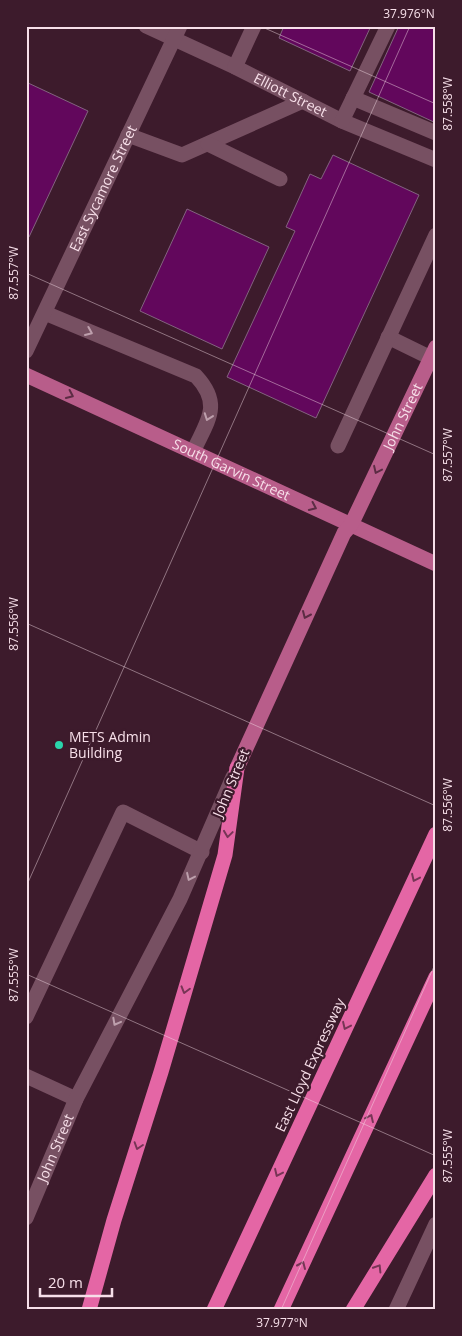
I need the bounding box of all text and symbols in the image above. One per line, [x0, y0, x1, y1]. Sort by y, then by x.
text: 37.976°N [383, 5, 435, 22]
street label: Elliott Street [251, 68, 330, 121]
text: 87.558°W [439, 77, 456, 131]
street label: East Sycamore Street [65, 122, 141, 254]
text: 87.557°W [5, 246, 22, 300]
one-way arrow [85, 326, 93, 336]
street label: John Street [377, 380, 426, 455]
one-way arrow [65, 389, 74, 400]
one-way arrow [204, 413, 214, 421]
text: 87.557°W [439, 428, 456, 482]
street label: South Garvin Street [170, 434, 293, 504]
one-way arrow [373, 465, 384, 474]
one-way arrow [308, 501, 317, 512]
text: 87.556°W [5, 597, 22, 651]
one-way arrow [302, 610, 312, 619]
place label: METS Admin Building [69, 727, 151, 762]
marker: METS Admin Building [53, 739, 65, 751]
street label: John Street [207, 746, 253, 822]
text: 87.556°W [439, 778, 456, 832]
one-way arrow [223, 830, 234, 838]
one-way arrow [186, 872, 196, 881]
one-way arrow [411, 873, 421, 882]
text: 87.555°W [5, 948, 22, 1002]
one-way arrow [180, 986, 190, 994]
street label: East Lloyd Expressway [270, 994, 349, 1135]
one-way arrow [112, 1017, 122, 1026]
one-way arrow [342, 1021, 353, 1030]
street label: John Street [31, 1111, 78, 1187]
one-way arrow [364, 1114, 374, 1123]
text: 87.555°W [439, 1129, 456, 1183]
one-way arrow [133, 1141, 143, 1150]
one-way arrow [273, 1168, 284, 1177]
one-way arrow [295, 1261, 306, 1270]
one-way arrow [372, 1265, 382, 1274]
scale bar [40, 1266, 112, 1298]
text: 20 m [48, 1272, 83, 1292]
text: 37.977°N [256, 1314, 308, 1331]

